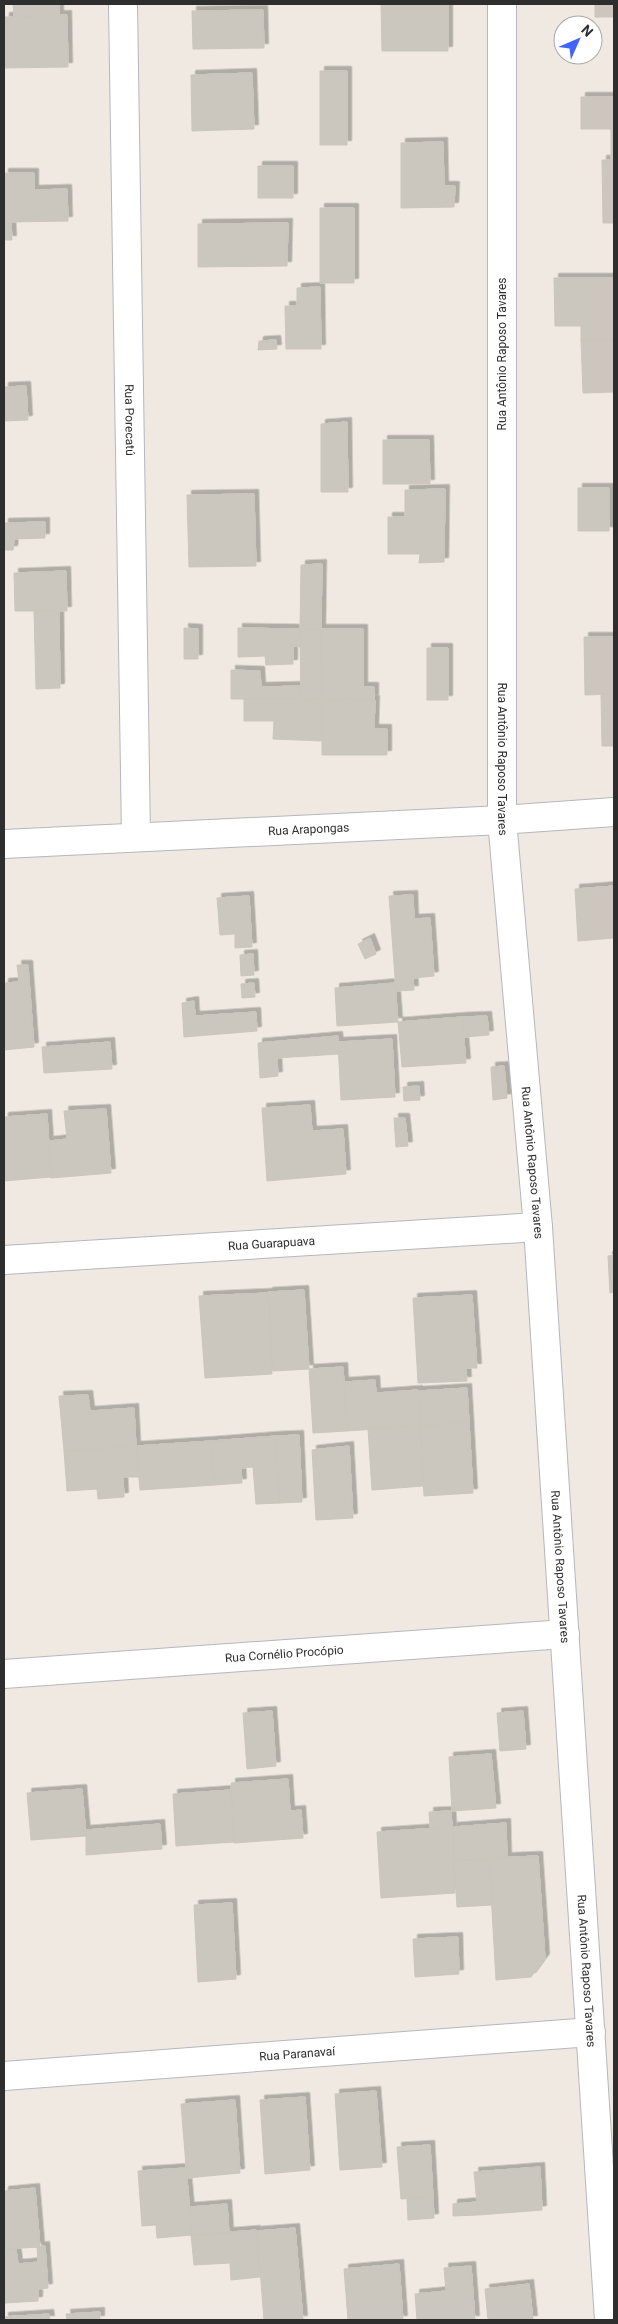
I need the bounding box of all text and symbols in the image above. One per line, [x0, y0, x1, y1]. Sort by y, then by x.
north arrow [553, 15, 603, 65]
text: N [578, 22, 596, 40]
street label: Rua Antônio Raposo Tavares [495, 278, 509, 430]
street label: Rua Porecatú [122, 384, 137, 456]
street label: Rua Antônio Raposo Tavares [495, 682, 510, 836]
street label: Rua Arapongas [268, 820, 350, 838]
street label: Rua Antônio Raposo Tavares [519, 1086, 546, 1239]
street label: Rua Guarapuava [227, 1234, 316, 1253]
street label: Rua Antônio Raposo Tavares [548, 1490, 572, 1644]
street label: Rua Cornélio Procópio [224, 1643, 344, 1665]
street label: Rua Antônio Raposo Tavares [574, 1894, 598, 2048]
street label: Rua Paranavaí [259, 2044, 337, 2064]

